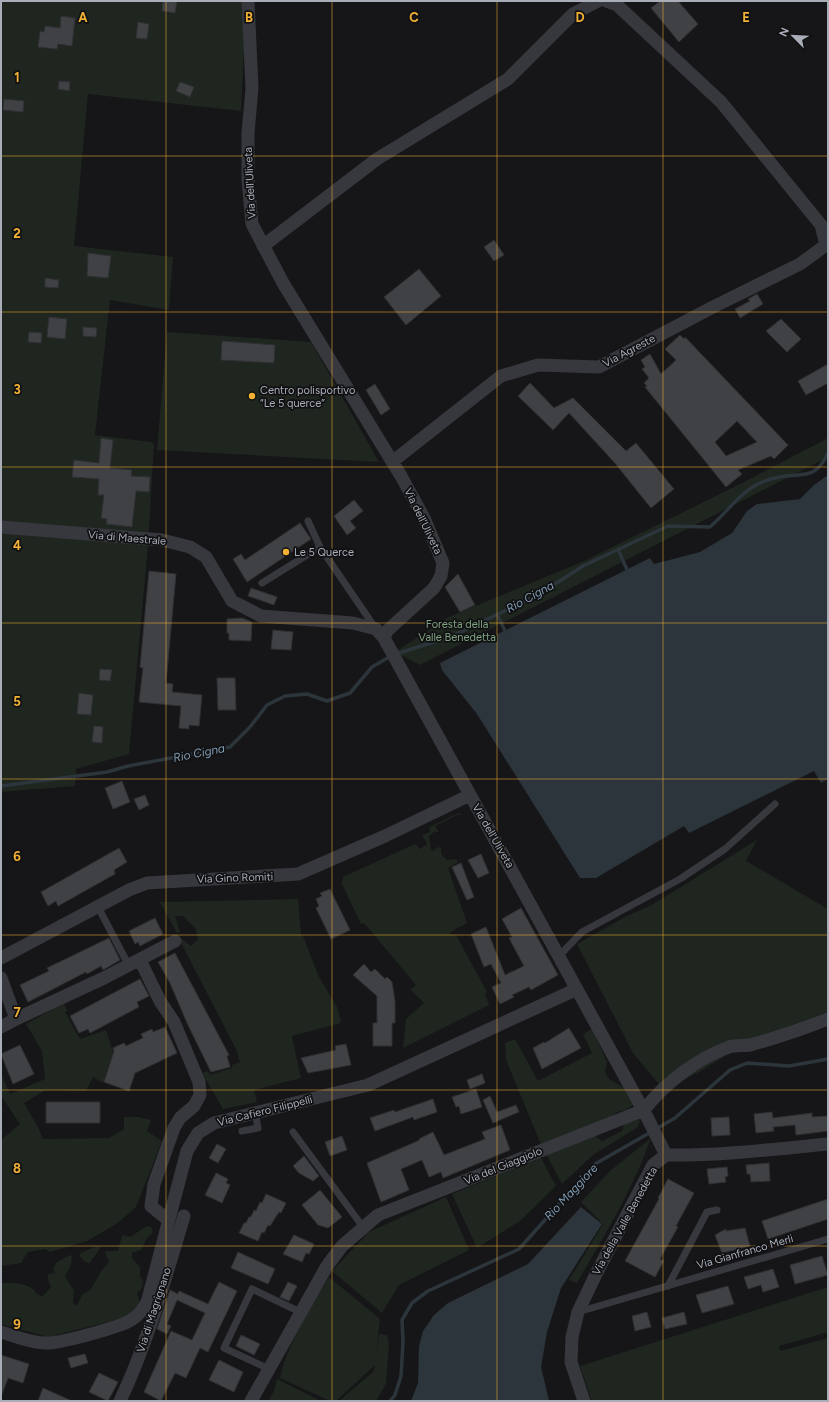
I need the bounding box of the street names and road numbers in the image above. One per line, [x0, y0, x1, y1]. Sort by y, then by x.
street label: Via dell'Uliveta [242, 147, 258, 219]
street label: Via Agreste [601, 332, 657, 370]
street label: Via dell'Uliveta [401, 486, 445, 556]
street label: Via di Maestrale [87, 528, 167, 548]
street label: Via dell'Uliveta [469, 802, 517, 870]
street label: Via Gino Romiti [197, 870, 273, 886]
street label: Via Cafiero Filippelli [216, 1093, 314, 1129]
street label: Via del Giaggiolo [462, 1144, 544, 1188]
street label: Via della Valle Benedetta [590, 1165, 660, 1277]
street label: Via Gianfranco Merli [695, 1232, 795, 1272]
street label: Via di Magrignano [134, 1266, 174, 1354]

